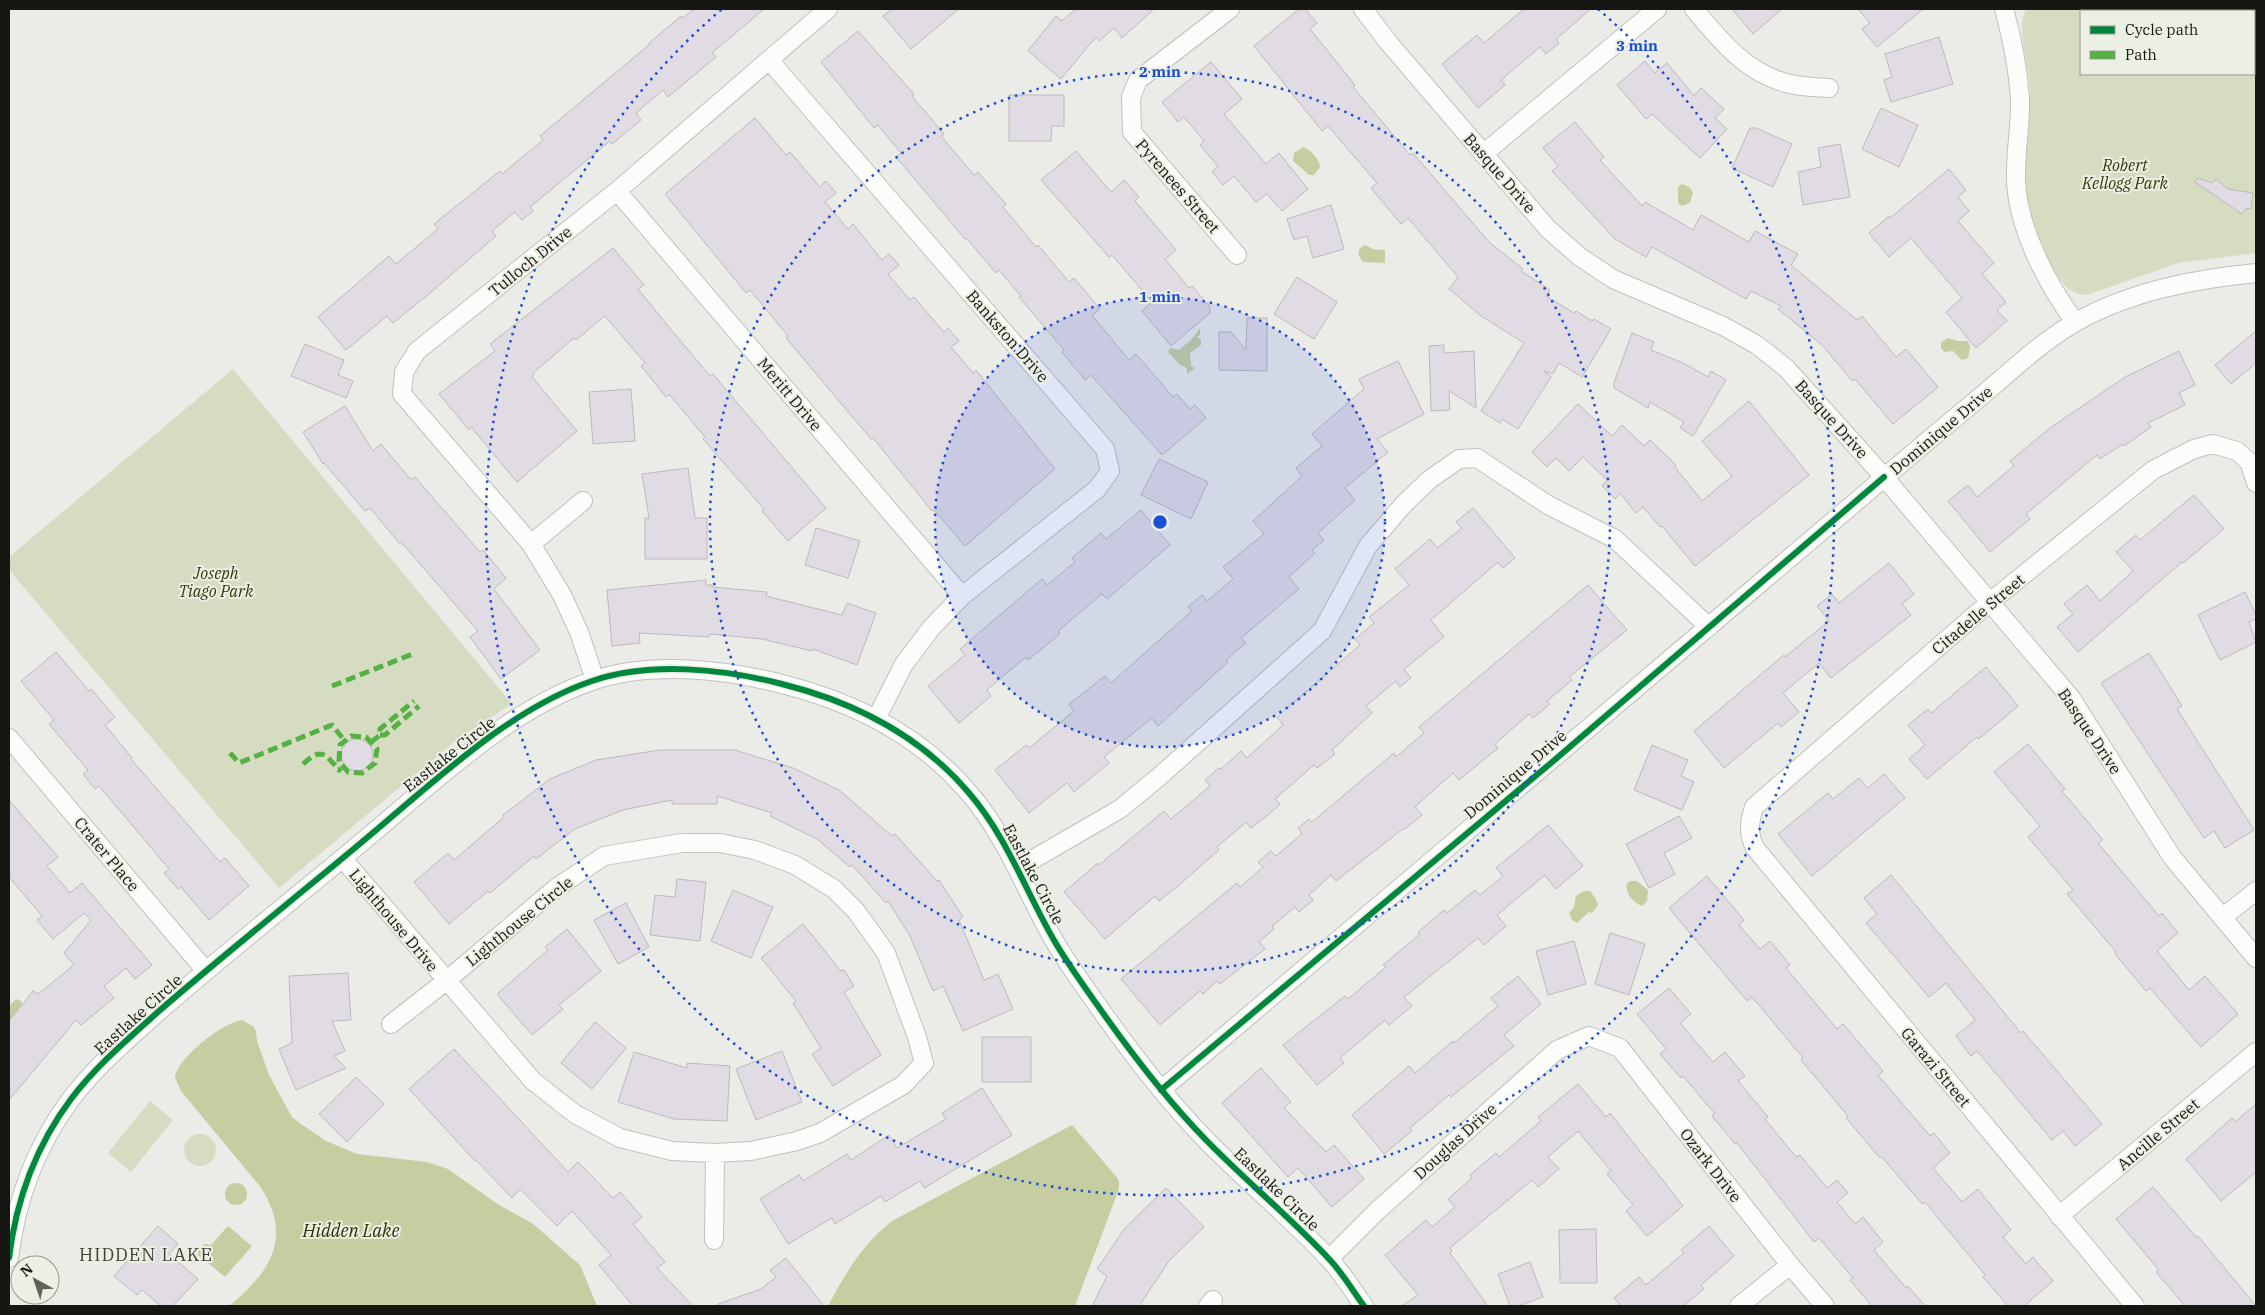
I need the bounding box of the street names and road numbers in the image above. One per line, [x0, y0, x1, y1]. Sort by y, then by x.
street label: Basque Drive [1460, 129, 1540, 217]
street label: Pyrenees Street [1132, 135, 1225, 237]
street label: Tulloch Drive [484, 221, 576, 301]
street label: Bankston Drive [962, 286, 1054, 386]
street label: Meritt Drive [753, 353, 827, 435]
street label: Basque Drive [1791, 375, 1873, 463]
street label: Dominique Drive [1886, 381, 1996, 479]
street label: Citadelle Street [1928, 569, 2029, 659]
street label: Basque Drive [2054, 684, 2126, 778]
street label: Eastlake Circle [399, 712, 499, 796]
street label: Dominique Drive [1460, 725, 1570, 823]
street label: Crater Place [70, 813, 144, 895]
street label: Eastlake Circle [999, 820, 1069, 928]
street label: Lighthouse Drive [345, 864, 443, 976]
street label: Lighthouse Circle [461, 872, 577, 970]
street label: Eastlake Circle [90, 969, 186, 1059]
street label: Garazi Street [1897, 1023, 1975, 1111]
street label: Ancille Street [2113, 1094, 2204, 1174]
street label: Douglas Drive [1410, 1099, 1500, 1183]
street label: Ozark Drive [1676, 1124, 1746, 1206]
street label: Eastlake Circle [1230, 1143, 1324, 1235]

